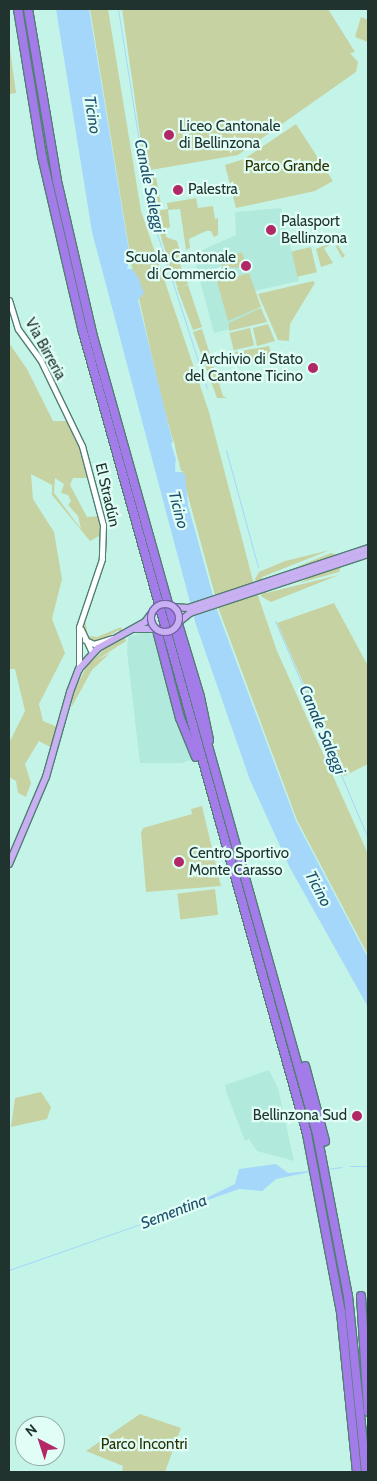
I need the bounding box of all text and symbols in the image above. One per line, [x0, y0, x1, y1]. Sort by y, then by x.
water label: Ticino [80, 95, 104, 135]
place label: Liceo Cantonale di Bellinzona [179, 117, 280, 152]
marker: Liceo Cantonale di Bellinzona [163, 129, 175, 141]
water label: Canale Saleggi [130, 137, 168, 235]
park label: Parco Grande [245, 158, 329, 176]
place label: Palestra [188, 181, 238, 199]
marker: Palestra [172, 184, 184, 196]
place label: Palasport Bellinzona [281, 212, 347, 247]
marker: Palasport Bellinzona [265, 224, 277, 236]
place label: Scuola Cantonale di Commercio [126, 248, 236, 283]
marker: Scuola Cantonale di Commercio [240, 260, 252, 272]
street label: Via Birreria [21, 315, 69, 383]
place label: Archivio di Stato del Cantone Ticino [185, 350, 303, 385]
marker: Archivio di Stato del Cantone Ticino [307, 362, 319, 374]
street label: El Stradún [91, 461, 123, 529]
water label: Ticino [164, 489, 192, 531]
water label: Canale Saleggi [295, 682, 349, 778]
place label: Centro Sportivo Monte Carasso [189, 844, 289, 879]
marker: Centro Sportivo Monte Carasso [173, 856, 185, 868]
water label: Ticino [301, 868, 335, 910]
place label: Bellinzona Sud [253, 1107, 347, 1125]
marker: Bellinzona Sud [351, 1110, 363, 1122]
water label: Sementina [138, 1191, 210, 1233]
north arrow [15, 1416, 65, 1466]
text: N [21, 1420, 41, 1440]
park label: Parco Incontri [101, 1436, 187, 1454]

